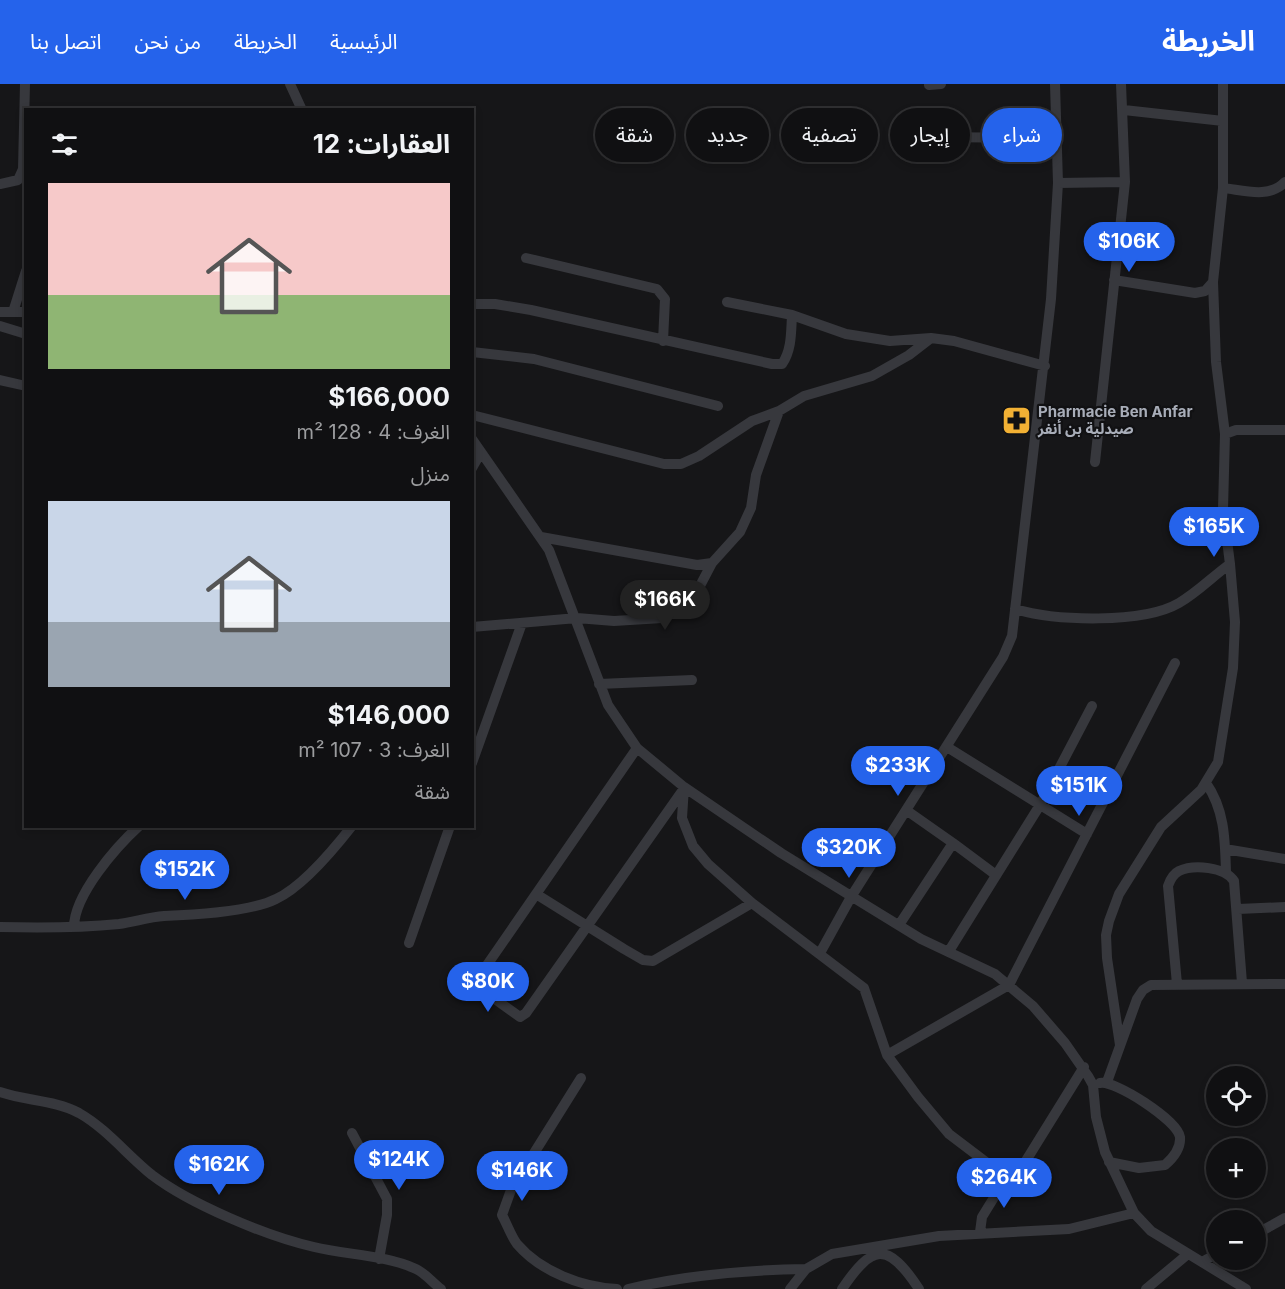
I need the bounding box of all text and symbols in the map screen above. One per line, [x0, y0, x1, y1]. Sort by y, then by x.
text: الخريطة [1162, 24, 1255, 58]
text: اتصل بنا [30, 29, 101, 54]
text: من نحن [134, 29, 201, 54]
text: الخريطة [234, 29, 297, 54]
text: الرئيسية [330, 29, 397, 54]
chip: شقة [595, 108, 674, 162]
chip: جديد [686, 108, 769, 162]
chip: تصفية [781, 108, 878, 162]
chip: إيجار [890, 108, 970, 162]
chip: شراء [982, 108, 1062, 162]
icon: filters [48, 128, 81, 161]
text: العقارات: 12 [313, 128, 450, 159]
icon: home [195, 222, 303, 330]
pin: $106K [1087, 222, 1171, 273]
text: $106K [1098, 229, 1160, 253]
text: $166,000 [328, 381, 450, 412]
place label: Pharmacie Ben Anfar صيدلية بن أنفر [1037, 402, 1193, 438]
pharmacy icon: Pharmacie Ben Anfar صيدلية بن أنفر [1001, 404, 1033, 436]
text: الغرف: 4 · 128 m² [297, 420, 450, 444]
text: منزل [411, 462, 450, 486]
pin: $165K [1172, 507, 1256, 558]
text: $165K [1183, 514, 1245, 538]
icon: home [195, 540, 303, 648]
pin: $166K [623, 580, 707, 631]
text: $166K [634, 587, 696, 611]
text: $146,000 [328, 699, 450, 730]
text: الغرف: 3 · 107 m² [298, 738, 450, 762]
pin: $233K [856, 746, 940, 797]
text: $233K [865, 753, 931, 777]
pin: $151K [1037, 766, 1121, 817]
text: $151K [1050, 773, 1108, 797]
text: شقة [415, 780, 450, 804]
pin: $320K [807, 828, 891, 879]
text: $320K [816, 835, 882, 859]
pin: $152K [143, 850, 227, 901]
text: $152K [154, 857, 216, 881]
pin: $80K [452, 962, 524, 1013]
text: $80K [461, 969, 515, 993]
map controls [1206, 1066, 1266, 1270]
button: locate [1206, 1066, 1266, 1126]
button: + [1206, 1138, 1266, 1198]
pin: $124K [357, 1140, 441, 1191]
pin: $162K [177, 1145, 261, 1196]
text: $124K [368, 1147, 430, 1171]
pin: $146K [480, 1151, 564, 1202]
text: $162K [188, 1152, 250, 1176]
text: $146K [491, 1158, 553, 1182]
pin: $264K [962, 1158, 1046, 1209]
text: $264K [971, 1165, 1037, 1189]
button: − [1206, 1210, 1266, 1270]

